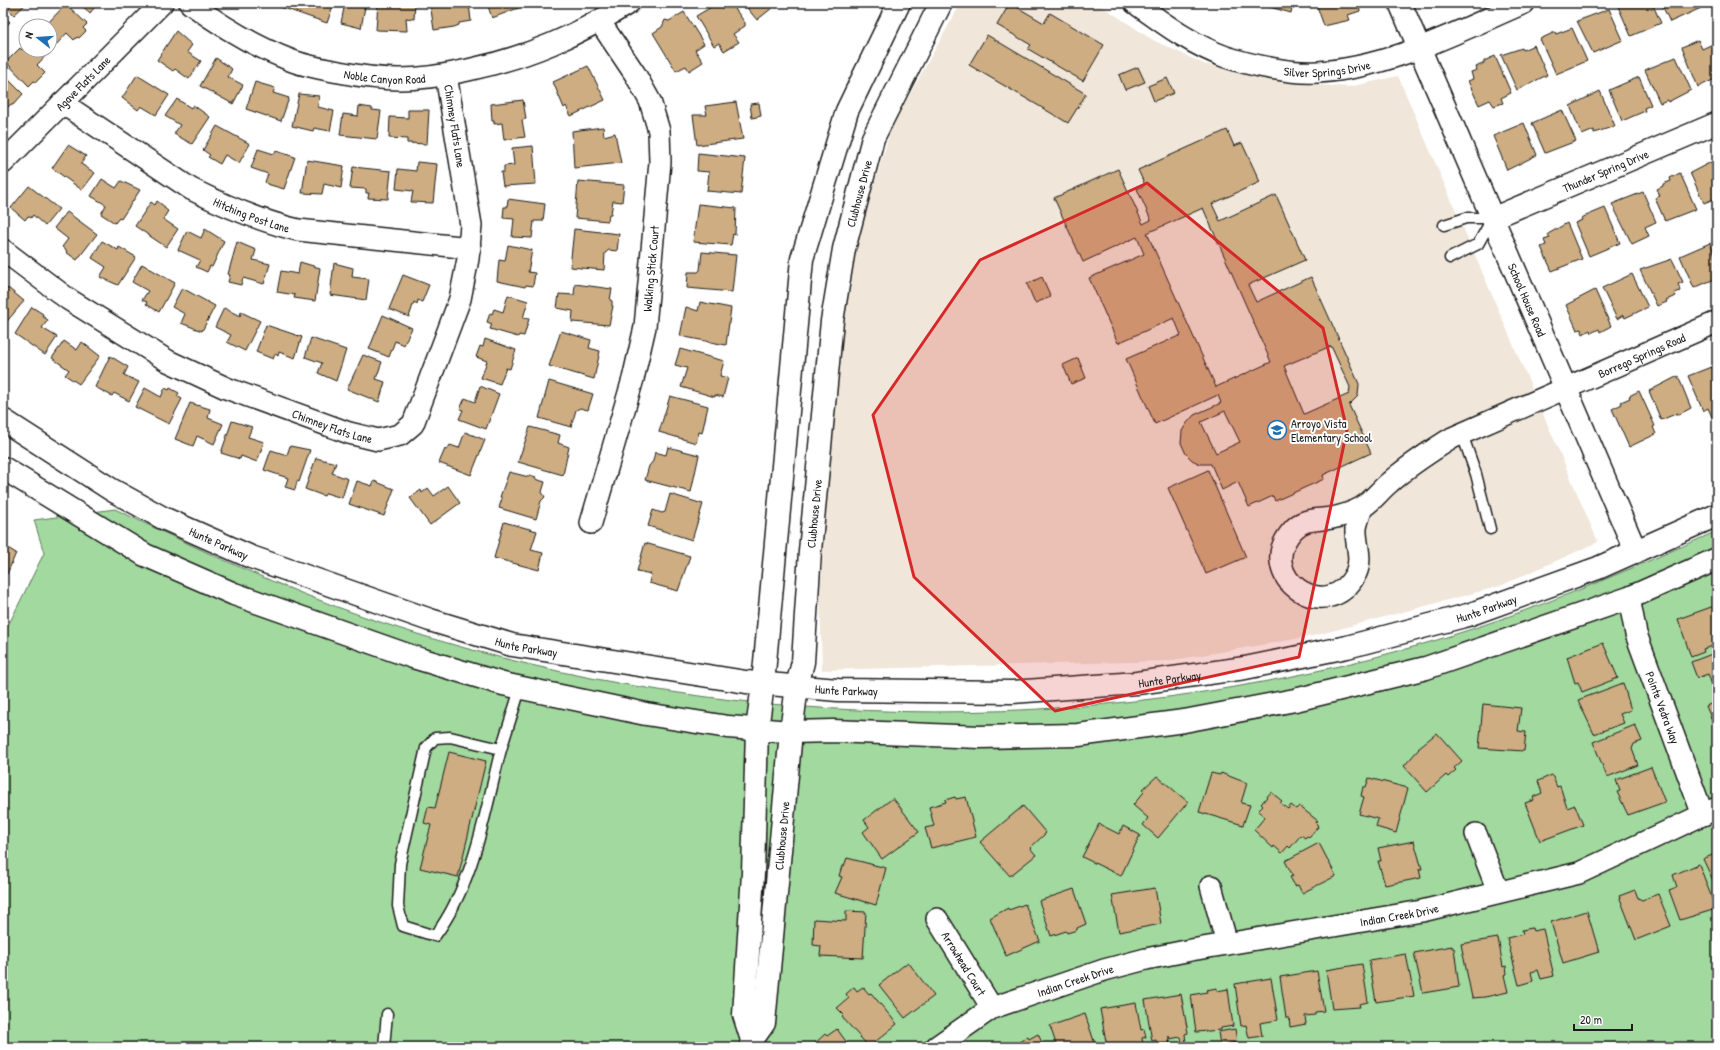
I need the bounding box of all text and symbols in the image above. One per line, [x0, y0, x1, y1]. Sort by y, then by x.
north arrow [18, 18, 58, 58]
text: N [21, 30, 36, 40]
street label: Agave Flats Lane [51, 51, 114, 114]
street label: Silver Springs Drive [1283, 55, 1372, 81]
street label: Noble Canyon Road [343, 65, 426, 88]
street label: Chimney Flats Lane [440, 83, 470, 169]
street label: Thunder Spring Drive [1560, 145, 1651, 196]
street label: Clubhouse Drive [842, 158, 876, 229]
street label: Hitching Post Lane [211, 193, 292, 236]
street label: Walking Stick Court [638, 224, 663, 312]
street label: School House Road [1504, 261, 1551, 339]
street label: Borrego Springs Road [1595, 328, 1688, 382]
street label: Chimney Flats Lane [290, 404, 374, 447]
place label: Arroyo Vista Elementary School [1291, 415, 1373, 446]
school or university icon: Arroyo Vista Elementary School [1266, 419, 1288, 441]
street label: Clubhouse Drive [802, 478, 825, 549]
street label: Hunte Parkway [187, 522, 251, 563]
street label: Hunte Parkway [1454, 590, 1519, 626]
street label: Hunte Parkway [493, 632, 559, 661]
street label: Hunte Parkway [1137, 666, 1202, 691]
street label: Pointe Vedra Way [1642, 669, 1684, 746]
street label: Hunte Parkway [814, 680, 878, 699]
street label: Clubhouse Drive [770, 800, 793, 871]
street label: Indian Creek Drive [1359, 899, 1441, 930]
street label: Arrowhead Court [938, 928, 991, 999]
street label: Indian Creek Drive [1035, 959, 1115, 1001]
scale bar [1574, 1006, 1632, 1032]
text: 20 m [1580, 1011, 1602, 1028]

